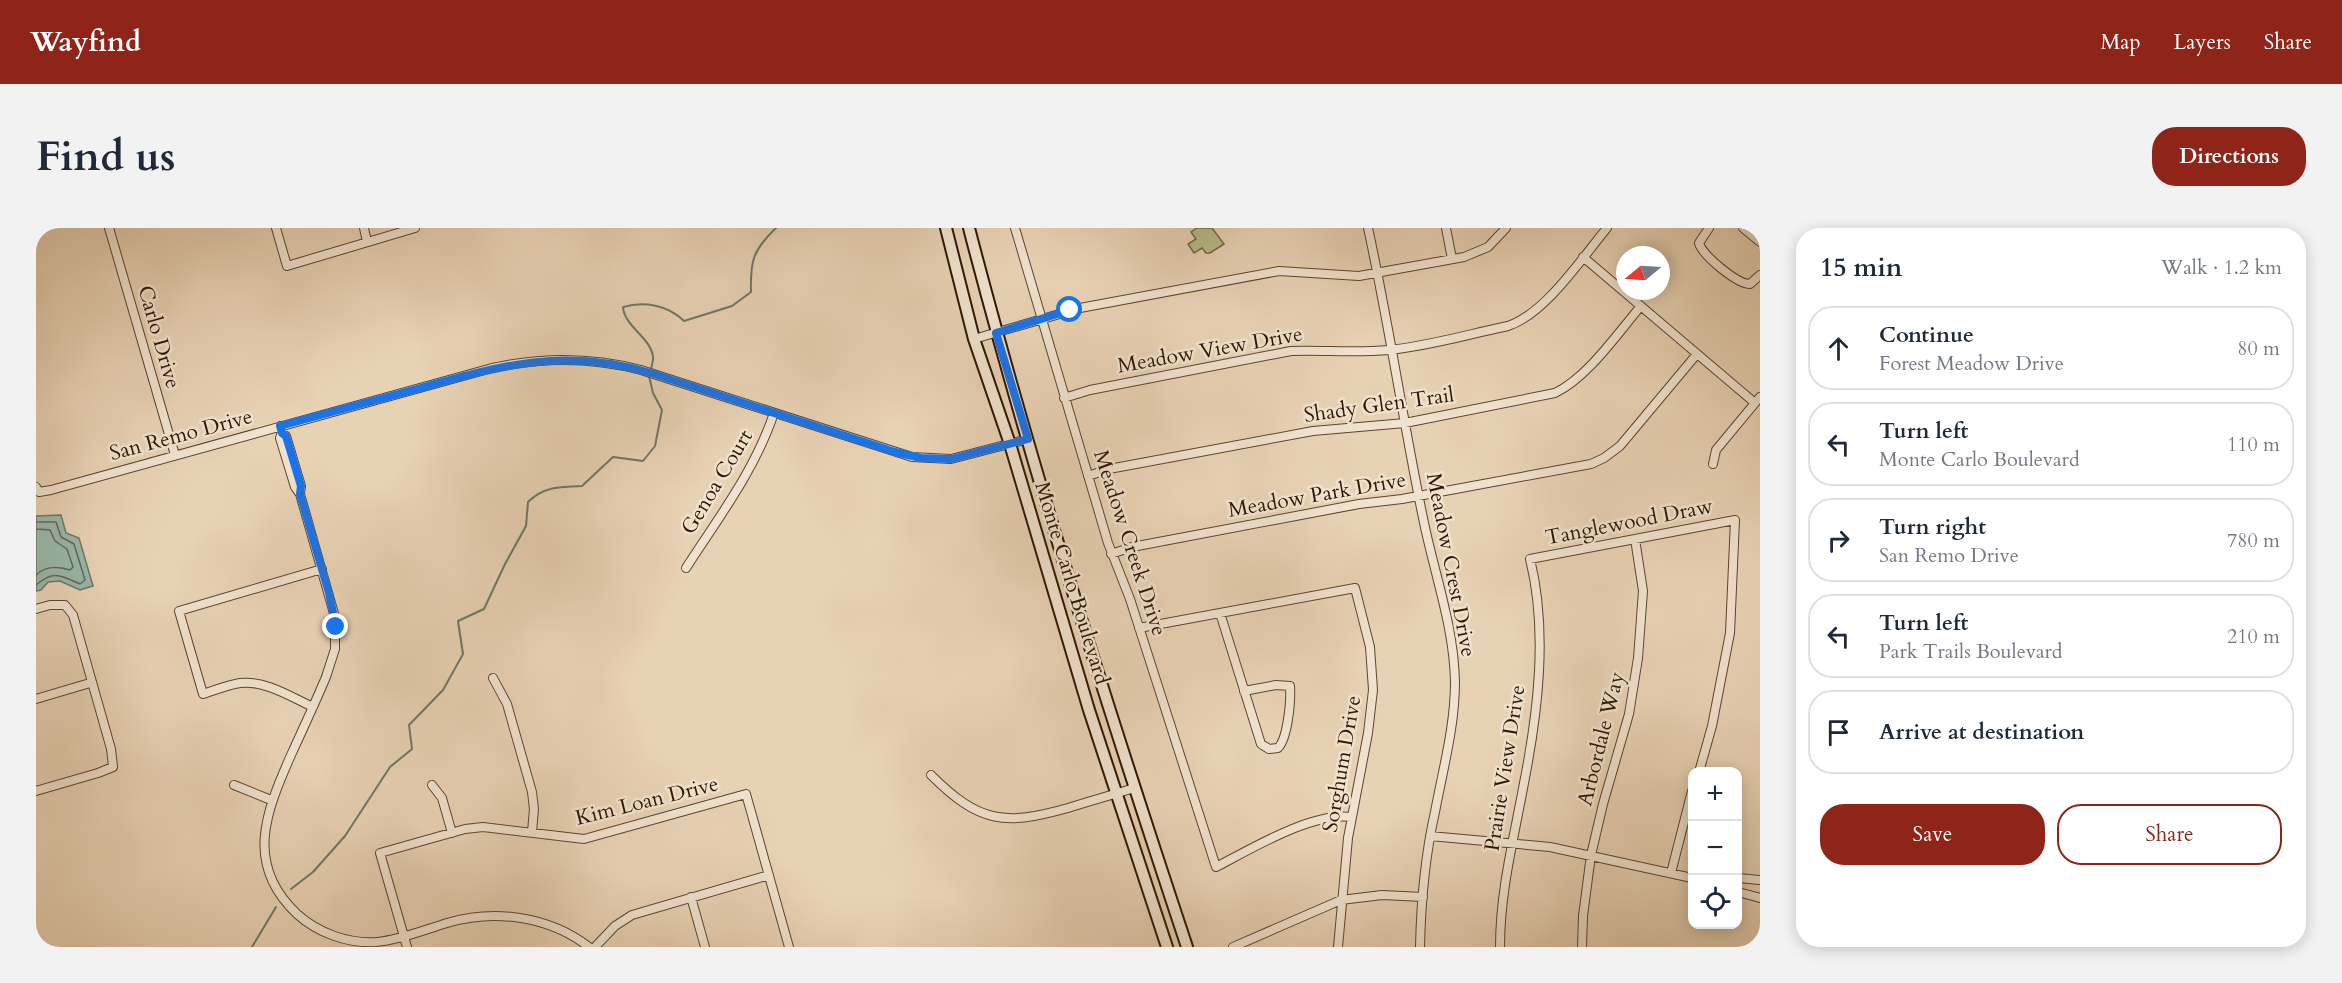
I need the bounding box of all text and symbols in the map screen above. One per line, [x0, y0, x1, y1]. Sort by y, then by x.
text: Wayfind [30, 23, 141, 61]
text: Map [2101, 28, 2141, 57]
text: Layers [2174, 28, 2231, 57]
text: Share [2264, 28, 2312, 57]
button: Directions [2152, 127, 2306, 186]
text: Find us [36, 128, 176, 185]
north arrow [1616, 246, 1670, 300]
text: 15 min [1820, 250, 1903, 285]
text: Walk · 1.2 km [2161, 254, 2282, 281]
street label: Carlo Drive [130, 282, 188, 392]
route start [1056, 296, 1082, 322]
street label: Meadow View Drive [1115, 319, 1305, 381]
text: Continue [1879, 320, 1974, 350]
icon: ahead [1822, 332, 1855, 365]
text: 80 m [2237, 335, 2280, 362]
text: Forest Meadow Drive [1879, 350, 2064, 377]
street label: Shady Glen Trail [1302, 380, 1456, 430]
street label: San Remo Drive [106, 402, 256, 468]
text: Turn left [1879, 416, 1968, 446]
street label: Genoa Court [674, 424, 760, 540]
icon: left [1822, 428, 1855, 461]
text: 110 m [2227, 431, 2280, 458]
street label: Meadow Creek Drive [1086, 446, 1174, 640]
text: Monte Carlo Boulevard [1879, 446, 2080, 473]
street label: Meadow Park Drive [1226, 465, 1408, 525]
street label: Meadow Crest Drive [1419, 471, 1483, 659]
street label: Monte Carlo Boulevard [1027, 478, 1117, 688]
street label: Tanglewood Draw [1543, 492, 1715, 552]
text: Turn right [1879, 512, 1986, 542]
icon: right [1822, 524, 1855, 557]
text: 780 m [2227, 527, 2280, 554]
text: San Remo Drive [1879, 542, 2019, 569]
text: Turn left [1879, 608, 1968, 638]
route end [322, 613, 348, 639]
icon: left [1822, 620, 1855, 653]
text: 210 m [2227, 623, 2280, 650]
text: Park Trails Boulevard [1879, 638, 2062, 665]
street label: Arbordale Way [1570, 669, 1632, 809]
street label: Prairie View Drive [1478, 683, 1532, 853]
street label: Sorghum Drive [1316, 693, 1368, 835]
icon: arrive [1822, 716, 1855, 749]
text: Arrive at destination [1879, 717, 2084, 747]
map controls [1688, 767, 1742, 929]
button: + [1688, 767, 1742, 821]
street label: Kim Loan Drive [572, 769, 722, 833]
button: Save [1820, 804, 2045, 865]
button: Share [2057, 804, 2282, 865]
button: − [1688, 821, 1742, 875]
button: locate [1688, 875, 1742, 929]

